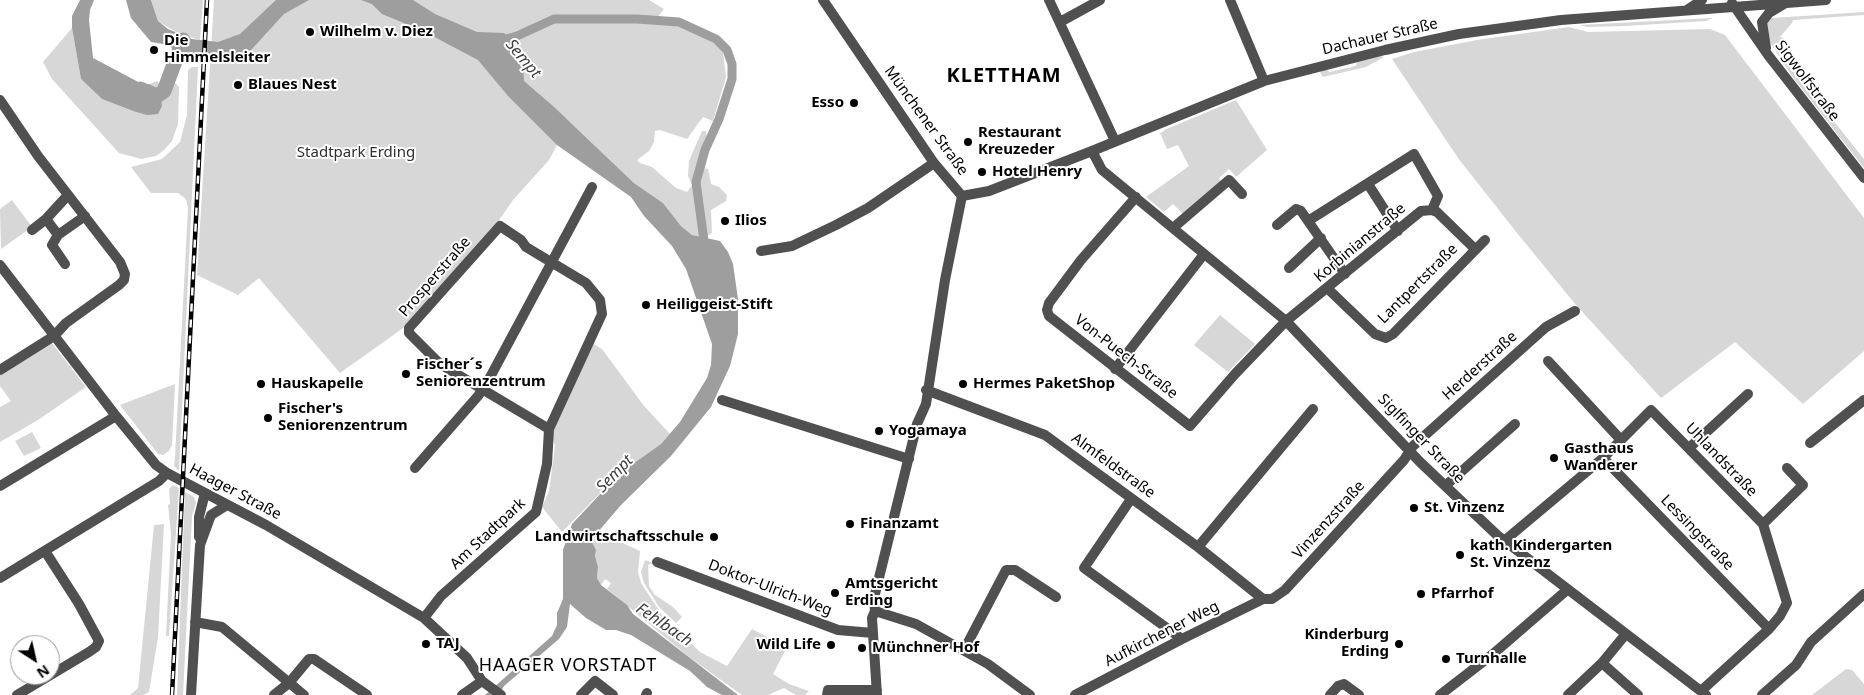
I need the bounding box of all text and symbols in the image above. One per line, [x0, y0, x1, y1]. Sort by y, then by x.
street label: Dachauer Straße [1321, 15, 1439, 59]
place label: Wilhelm v. Diez [320, 23, 433, 41]
marker: Wilhelm v. Diez [304, 26, 316, 38]
place label: Die Himmelsleiter [164, 32, 270, 67]
water label: Sempt [501, 36, 545, 82]
street label: Sigwolfstraße [1771, 37, 1843, 125]
marker: Die Himmelsleiter [148, 44, 160, 56]
street label: Münchener Straße [880, 63, 972, 179]
district label: KLETTHAM [945, 64, 1063, 88]
place label: Blaues Nest [248, 76, 337, 94]
marker: Blaues Nest [232, 79, 244, 91]
place label: Esso [811, 94, 844, 112]
marker: Esso [848, 97, 860, 109]
place label: Restaurant Kreuzeder [978, 124, 1061, 159]
marker: Restaurant Kreuzeder [962, 136, 974, 148]
park label: Stadtpark Erding [297, 144, 415, 162]
place label: Hotel Henry [992, 163, 1082, 181]
marker: Hotel Henry [976, 166, 988, 178]
street label: Korbinianstraße [1311, 200, 1409, 286]
place label: Ilios [735, 212, 767, 230]
marker: Ilios [719, 215, 731, 227]
street label: Prosperstraße [395, 233, 475, 321]
street label: Lantpertstraße [1374, 240, 1462, 328]
place label: Heiliggeist-Stift [656, 296, 773, 314]
marker: Heiliggeist-Stift [640, 299, 652, 311]
street label: Von-Puech-Straße [1071, 311, 1181, 403]
street label: Herderstraße [1439, 328, 1521, 404]
place label: Fischer´s Seniorenzentrum [416, 356, 546, 391]
marker: Fischer´s Seniorenzentrum [400, 368, 412, 380]
place label: Hauskapelle [271, 375, 363, 393]
place label: Hermes PaketShop [973, 375, 1115, 393]
marker: Hauskapelle [255, 378, 267, 390]
marker: Hermes PaketShop [957, 378, 969, 390]
street label: Siglfinger Straße [1374, 391, 1468, 487]
place label: Fischer's Seniorenzentrum [278, 400, 408, 435]
marker: Fischer's Seniorenzentrum [262, 412, 274, 424]
street label: Uhlandstraße [1681, 419, 1761, 501]
place label: Yogamaya [889, 422, 967, 440]
marker: Yogamaya [873, 425, 885, 437]
street label: Almfeldstraße [1068, 430, 1158, 502]
place label: Gasthaus Wanderer [1564, 440, 1637, 475]
water label: Sempt [593, 451, 637, 497]
marker: Gasthaus Wanderer [1548, 452, 1560, 464]
street label: Haager Straße [186, 460, 284, 524]
street label: Vinzenzstraße [1289, 477, 1369, 563]
street label: Lessingstraße [1657, 492, 1737, 574]
street label: Am Stadtpark [447, 495, 529, 573]
place label: St. Vinzenz [1424, 499, 1504, 517]
marker: St. Vinzenz [1408, 502, 1420, 514]
place label: Finanzamt [860, 515, 939, 533]
marker: Finanzamt [844, 518, 856, 530]
place label: Landwirtschaftsschule [535, 528, 704, 546]
marker: Landwirtschaftsschule [708, 531, 720, 543]
place label: kath. Kindergarten St. Vinzenz [1470, 537, 1612, 572]
marker: kath. Kindergarten St. Vinzenz [1454, 549, 1466, 561]
street label: Doktor-Ulrich-Weg [706, 556, 834, 620]
place label: Amtsgericht Erding [845, 575, 938, 610]
place label: Pfarrhof [1431, 585, 1493, 603]
marker: Amtsgericht Erding [829, 587, 841, 599]
marker: Pfarrhof [1415, 588, 1427, 600]
street label: Aufkirchener Weg [1102, 597, 1222, 671]
water label: Fehlbach [632, 599, 696, 651]
place label: Kinderburg Erding [1304, 626, 1389, 661]
north arrow [10, 635, 60, 685]
place label: TAJ [436, 635, 460, 653]
place label: Wild Life [757, 636, 821, 654]
marker: TAJ [420, 638, 432, 650]
marker: Kinderburg Erding [1393, 638, 1405, 650]
marker: Wild Life [825, 639, 837, 651]
place label: Münchner Hof [872, 639, 979, 657]
marker: Münchner Hof [856, 642, 868, 654]
place label: Turnhalle [1456, 650, 1527, 668]
marker: Turnhalle [1440, 653, 1452, 665]
district label: HAAGER VORSTADT [477, 655, 659, 677]
text: N [33, 661, 53, 683]

